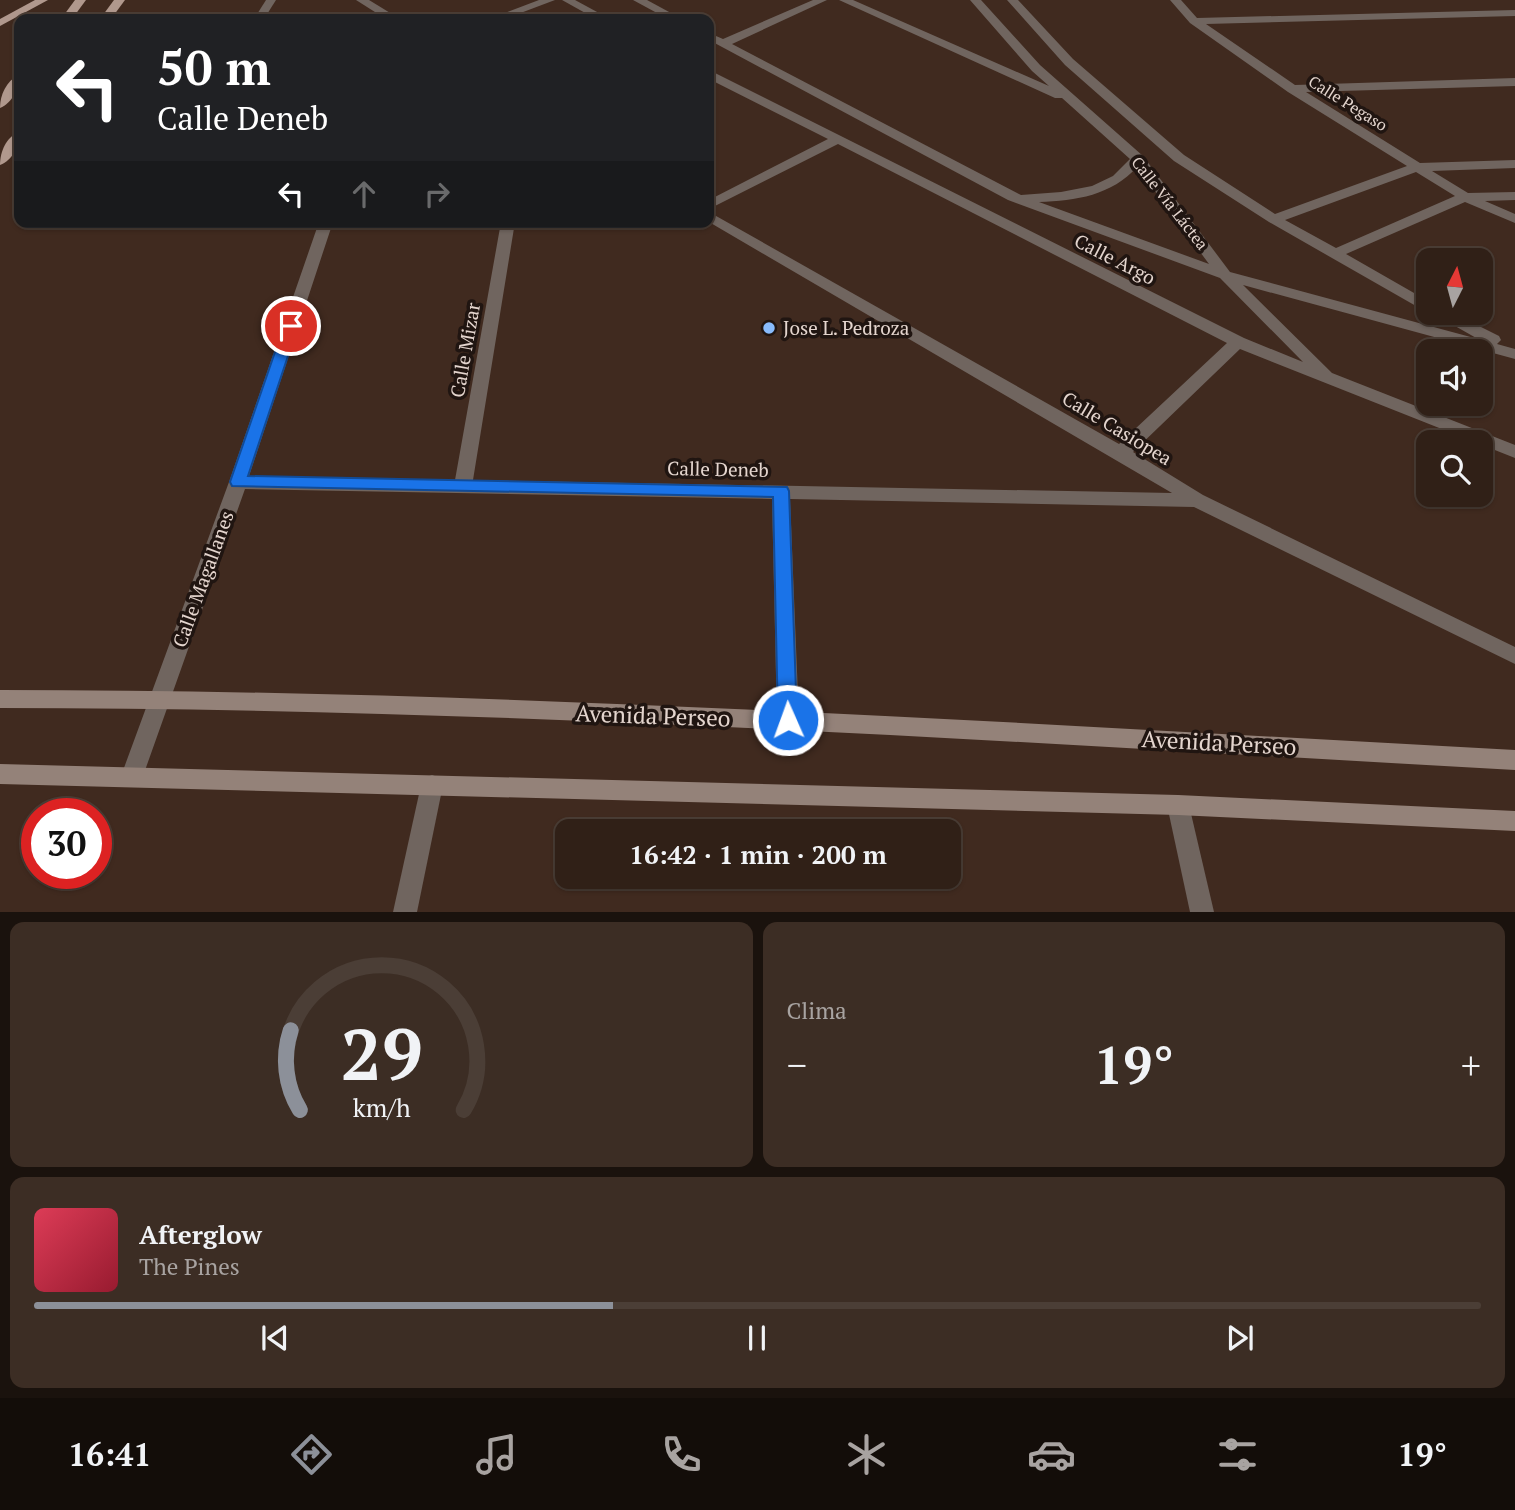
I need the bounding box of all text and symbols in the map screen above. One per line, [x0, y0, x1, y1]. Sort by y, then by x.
text: 50 m [157, 34, 271, 99]
icon: left [42, 42, 133, 133]
street label: Calle Pegaso [1304, 70, 1392, 136]
text: Calle Deneb [157, 97, 328, 139]
street label: Calle Vía Láctea [1127, 152, 1213, 254]
icon: left [272, 175, 310, 213]
icon: ahead [345, 175, 383, 213]
icon: right [418, 175, 456, 213]
street label: Calle Argo [1070, 227, 1160, 290]
north arrow [1416, 248, 1493, 326]
map controls [1416, 248, 1493, 507]
pin [261, 296, 321, 356]
street label: Calle Mizar [444, 300, 485, 399]
icon: arrive [272, 307, 310, 345]
place label: Jose L. Pedroza [783, 315, 910, 340]
marker: Jose L. Pedroza [761, 320, 777, 336]
button: sound [1416, 339, 1493, 416]
street label: Calle Casiopea [1058, 385, 1177, 470]
button: search [1416, 430, 1493, 507]
street label: Calle Deneb [667, 455, 769, 482]
street label: Calle Magallanes [166, 507, 239, 650]
position arrow [751, 683, 825, 757]
street label: Avenida Perseo [575, 697, 731, 734]
street label: Avenida Perseo [1141, 723, 1297, 762]
speed limit sign: 30 [21, 798, 112, 889]
text: 16:42 · 1 min · 200 m [629, 837, 887, 871]
text: Clima [787, 995, 847, 1026]
text: 29 [340, 1005, 422, 1102]
text: 19° [1094, 1030, 1174, 1099]
text: − [787, 1040, 807, 1090]
text: + [1461, 1040, 1481, 1090]
text: km/h [352, 1091, 410, 1124]
text: Afterglow [139, 1217, 262, 1251]
text: The Pines [139, 1251, 240, 1282]
icon: previous [256, 1319, 294, 1357]
icon: pause [738, 1319, 776, 1357]
icon: next [1221, 1319, 1259, 1357]
icon: directions [287, 1430, 336, 1479]
icon: music [472, 1430, 521, 1479]
icon: phone [657, 1430, 706, 1479]
icon: climate [842, 1430, 891, 1479]
icon: car [1027, 1430, 1076, 1479]
icon: filters [1213, 1430, 1262, 1479]
text: 16:41 [68, 1433, 151, 1475]
text: 19° [1398, 1433, 1447, 1475]

